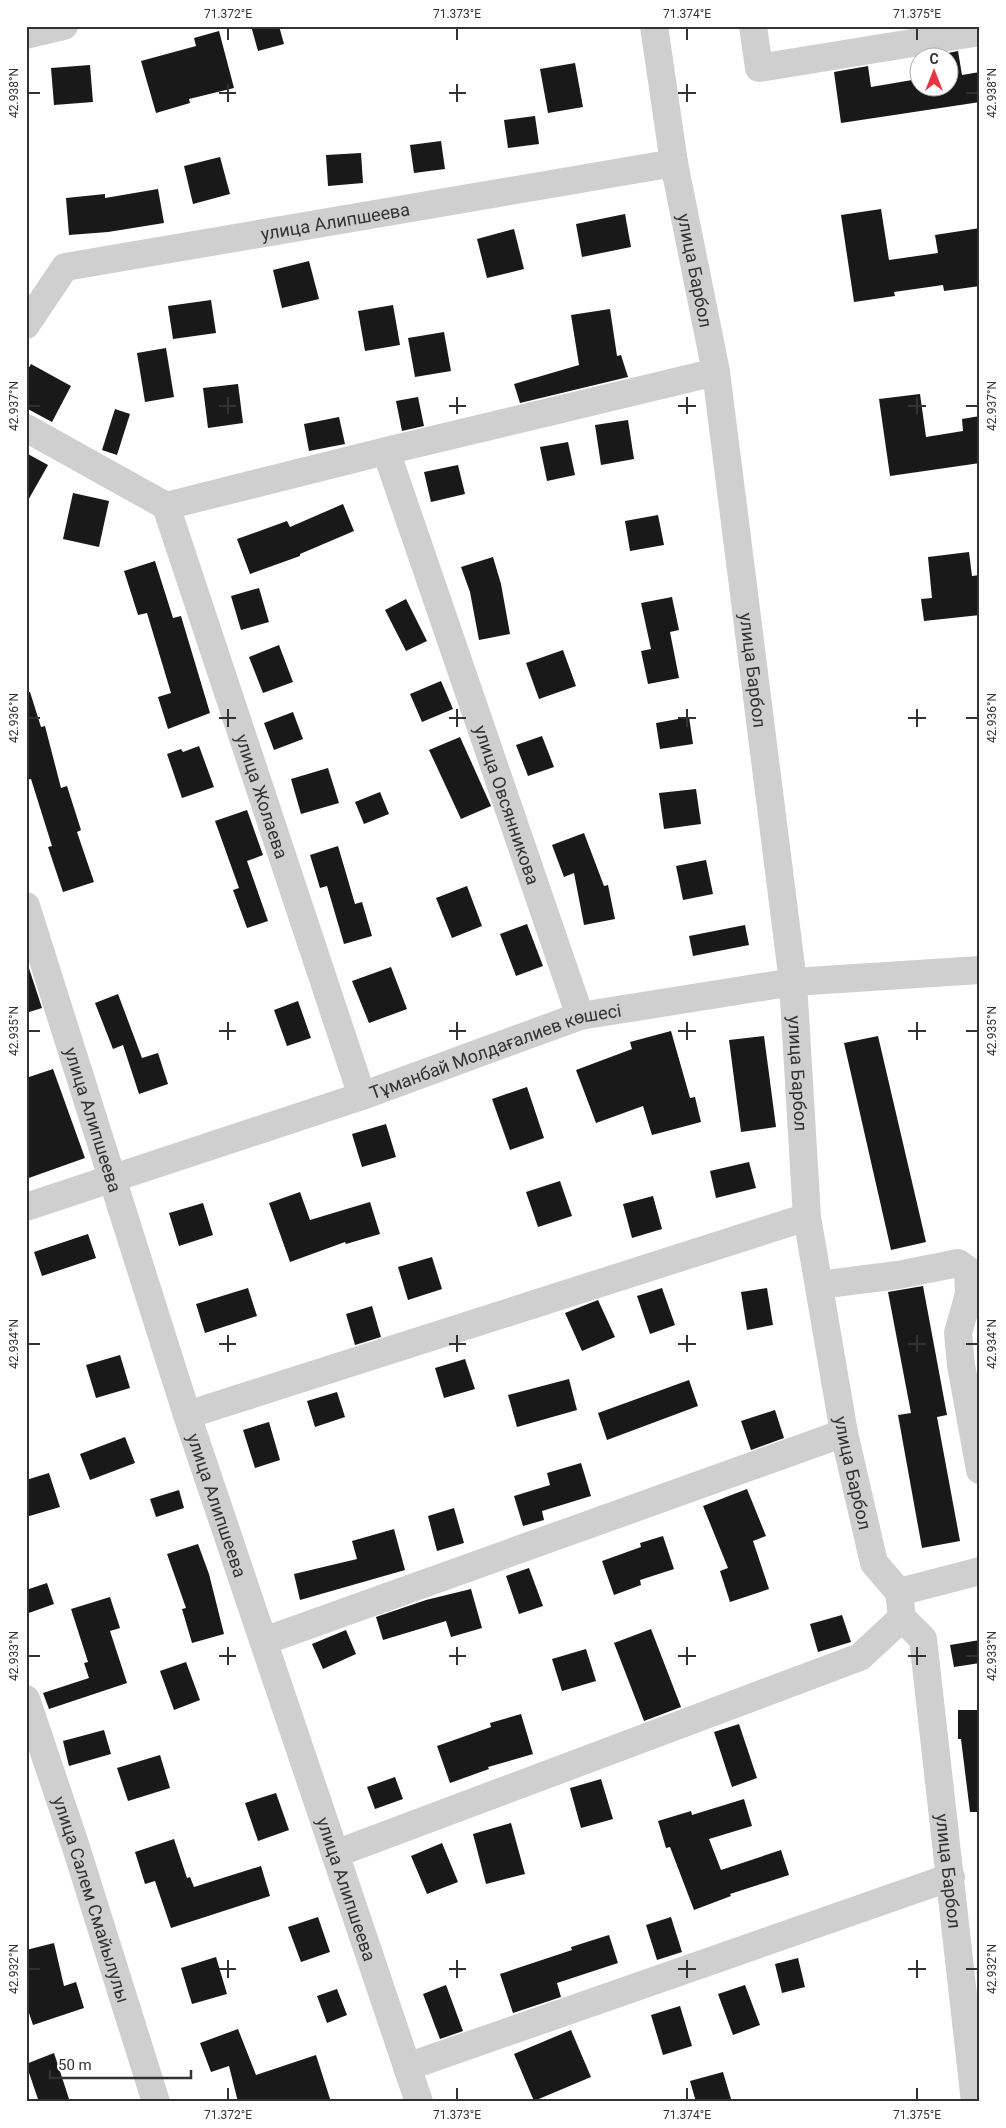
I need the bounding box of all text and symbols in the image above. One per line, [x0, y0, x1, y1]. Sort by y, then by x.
text: 71.372°E [204, 7, 252, 21]
text: 71.373°E [433, 7, 481, 21]
text: 71.374°E [663, 7, 711, 21]
text: 71.375°E [893, 7, 941, 21]
north arrow [908, 48, 958, 98]
text: С [929, 51, 939, 67]
text: 42.938°N [7, 68, 21, 118]
text: 42.938°N [985, 68, 999, 118]
street label: улица Алипшеева [259, 198, 411, 244]
street label: улица Барбол [674, 212, 717, 329]
text: 42.937°N [7, 381, 21, 431]
text: 42.937°N [985, 381, 999, 431]
street label: улица Барбол [736, 611, 771, 729]
text: 42.936°N [7, 693, 21, 743]
text: 42.936°N [985, 693, 999, 743]
street label: улица Овсянникова [470, 722, 545, 887]
street label: улица Жолаева [232, 731, 293, 861]
street label: Тұманбай Молдағалиев көшесі [366, 999, 623, 1103]
text: 42.935°N [7, 1006, 21, 1056]
text: 42.935°N [985, 1006, 999, 1056]
street label: улица Барбол [785, 1015, 812, 1132]
street label: улица Алипшеева [61, 1045, 126, 1195]
text: 42.934°N [7, 1319, 21, 1369]
text: 42.934°N [985, 1319, 999, 1369]
street label: улица Барбол [831, 1415, 876, 1532]
street label: улица Алипшеева [183, 1430, 252, 1580]
text: 42.933°N [7, 1631, 21, 1681]
text: 42.933°N [985, 1631, 999, 1681]
street label: улица Салем Смайылулы [49, 1794, 135, 2005]
street label: улица Барбол [932, 1812, 966, 1930]
street label: улица Алипшеева [313, 1814, 381, 1964]
text: 42.932°N [7, 1944, 21, 1994]
text: 42.932°N [985, 1944, 999, 1994]
scale bar [50, 2048, 191, 2080]
text: 50 m [58, 2056, 92, 2074]
text: 71.372°E [204, 2108, 252, 2122]
text: 71.373°E [433, 2108, 481, 2122]
text: 71.374°E [663, 2108, 711, 2122]
text: 71.375°E [893, 2108, 941, 2122]

